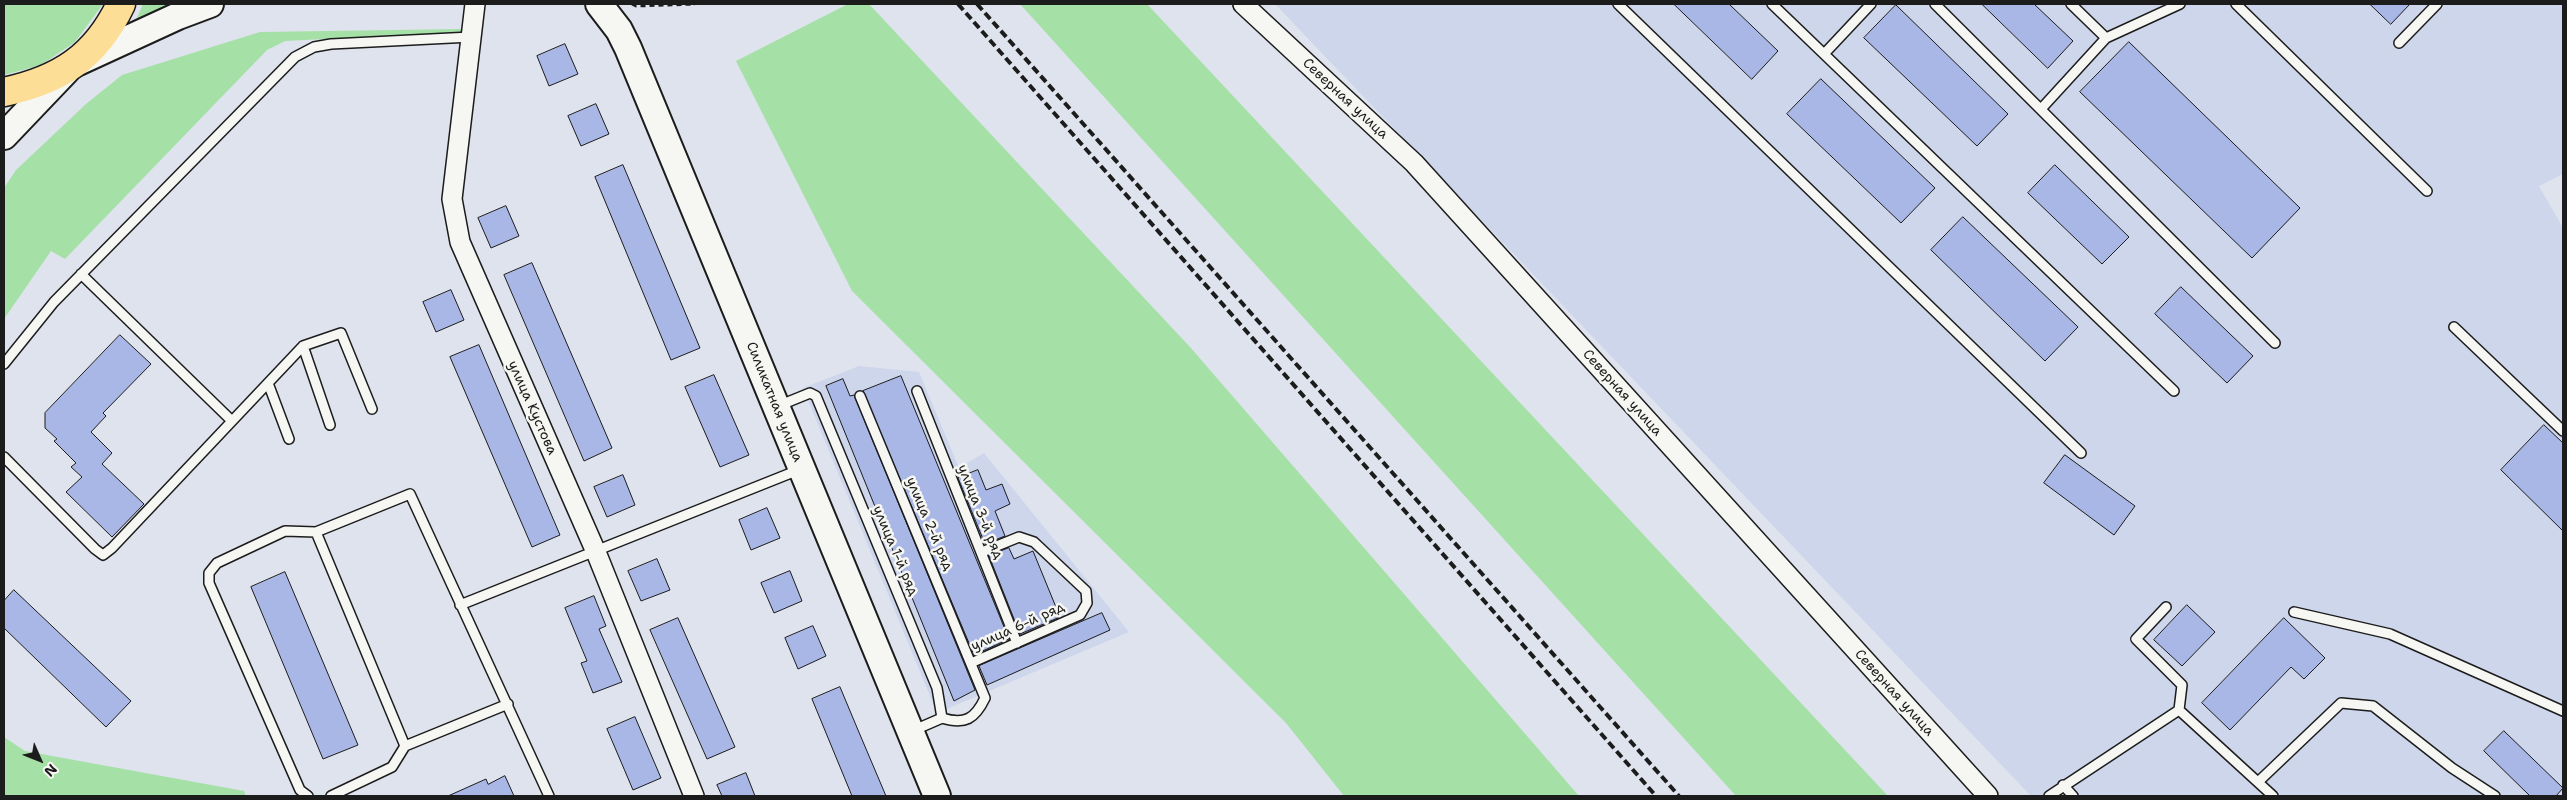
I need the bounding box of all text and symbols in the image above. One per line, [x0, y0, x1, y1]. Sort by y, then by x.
street label: Северная улица [1299, 55, 1391, 143]
street label: Силикатная улица [742, 339, 806, 465]
street label: Северная улица [1579, 346, 1665, 440]
street label: улица Кустова [504, 358, 560, 458]
street label: улица 3-й ряд [953, 462, 1007, 562]
street label: улица 2-й ряд [902, 475, 956, 573]
street label: улица 1-й ряд [868, 503, 922, 599]
street label: улица 6-й ряд [969, 599, 1067, 655]
street label: Северная улица [1851, 646, 1937, 740]
north arrow [15, 735, 65, 785]
text: N [40, 760, 61, 781]

